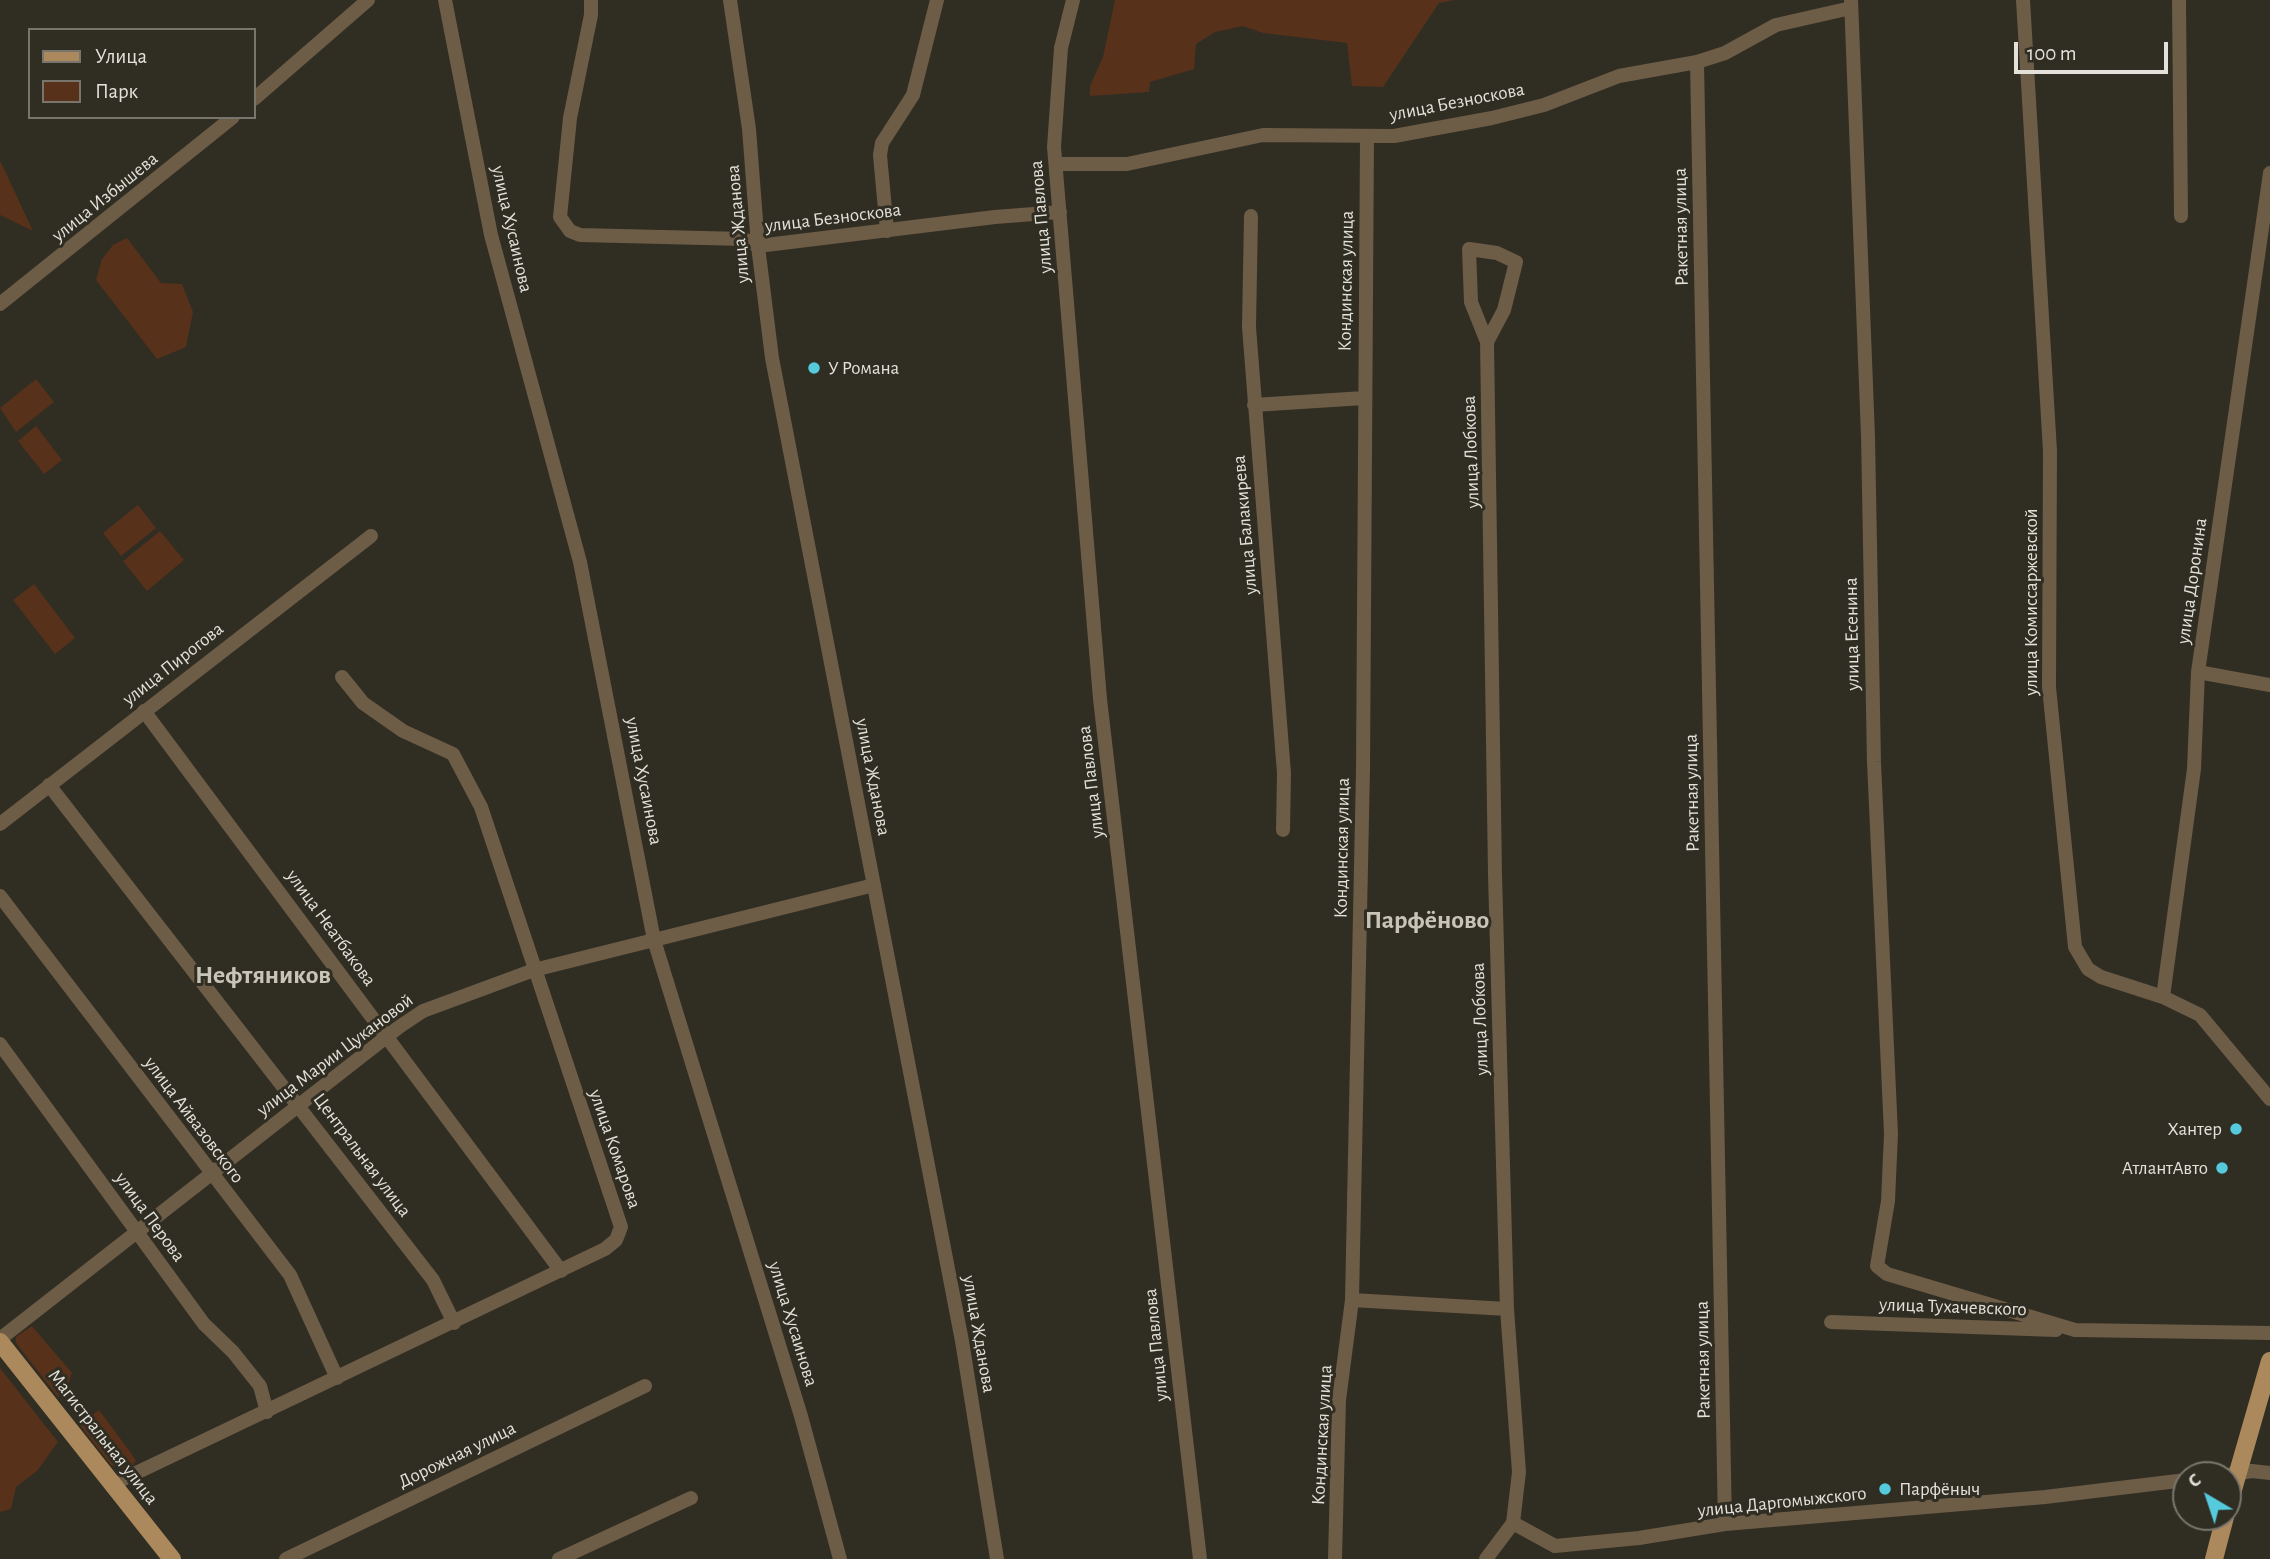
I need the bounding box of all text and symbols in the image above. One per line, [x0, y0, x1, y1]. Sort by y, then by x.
legend [28, 28, 256, 119]
scale bar [2018, 28, 2172, 72]
text: 100 m [2027, 43, 2077, 64]
text: Улица [95, 46, 147, 67]
street label: улица Безноскова [1388, 78, 1526, 126]
text: Парк [95, 81, 138, 102]
street label: улица Избышева [47, 147, 163, 247]
street label: улица Павлова [1025, 160, 1057, 274]
street label: улица Хусаинова [486, 163, 538, 295]
street label: улица Жданова [721, 164, 755, 284]
street label: Ракетная улица [1669, 168, 1693, 286]
street label: улица Безноскова [764, 198, 902, 238]
street label: Кондинская улица [1333, 210, 1359, 352]
place label: У Романа [828, 357, 899, 379]
marker: У Романа [806, 360, 822, 376]
street label: улица Лобкова [1458, 395, 1484, 509]
street label: улица Балакирева [1228, 454, 1262, 596]
street label: улица Комиссаржевской [2020, 508, 2042, 696]
street label: улица Доронина [2172, 516, 2212, 646]
street label: улица Есенина [1840, 577, 1864, 691]
street label: улица Пирогова [118, 617, 228, 711]
street label: улица Хусаинова [620, 715, 668, 847]
street label: улица Жданова [850, 717, 896, 837]
street label: улица Павлова [1073, 724, 1109, 840]
street label: Ракетная улица [1680, 734, 1704, 852]
street label: Кондинская улица [1329, 777, 1355, 919]
street label: улица Неатбакова [281, 865, 381, 991]
district label: Парфёново [1365, 904, 1489, 936]
district label: Нефтяников [195, 959, 331, 991]
street label: улица Лобкова [1467, 962, 1493, 1076]
street label: улица Марии Цукановой [252, 989, 418, 1121]
street label: улица Айвазовского [139, 1052, 249, 1188]
street label: улица Комарова [584, 1086, 646, 1212]
street label: Центральная улица [308, 1088, 416, 1222]
place label: Хантер [2167, 1118, 2222, 1140]
marker: Хантер [2228, 1121, 2244, 1137]
place label: АтлантАвто [2122, 1157, 2208, 1179]
marker: АтлантАвто [2214, 1160, 2230, 1176]
street label: улица Перова [110, 1168, 190, 1266]
street label: улица Хусаинова [763, 1259, 823, 1389]
street label: улица Жданова [957, 1274, 1001, 1394]
street label: улица Павлова [1139, 1287, 1173, 1403]
street label: улица Тухачевского [1879, 1293, 2027, 1321]
street label: Ракетная улица [1691, 1301, 1715, 1419]
street label: Кондинская улица [1307, 1364, 1337, 1506]
street label: Магистральная улица [43, 1365, 163, 1509]
street label: Дорожная улица [394, 1417, 520, 1493]
north arrow [2172, 1461, 2242, 1531]
text: С [2185, 1470, 2205, 1492]
place label: Парфёныч [1899, 1478, 1980, 1500]
marker: Парфёныч [1877, 1481, 1893, 1497]
street label: улица Даргомыжского [1697, 1482, 1867, 1522]

